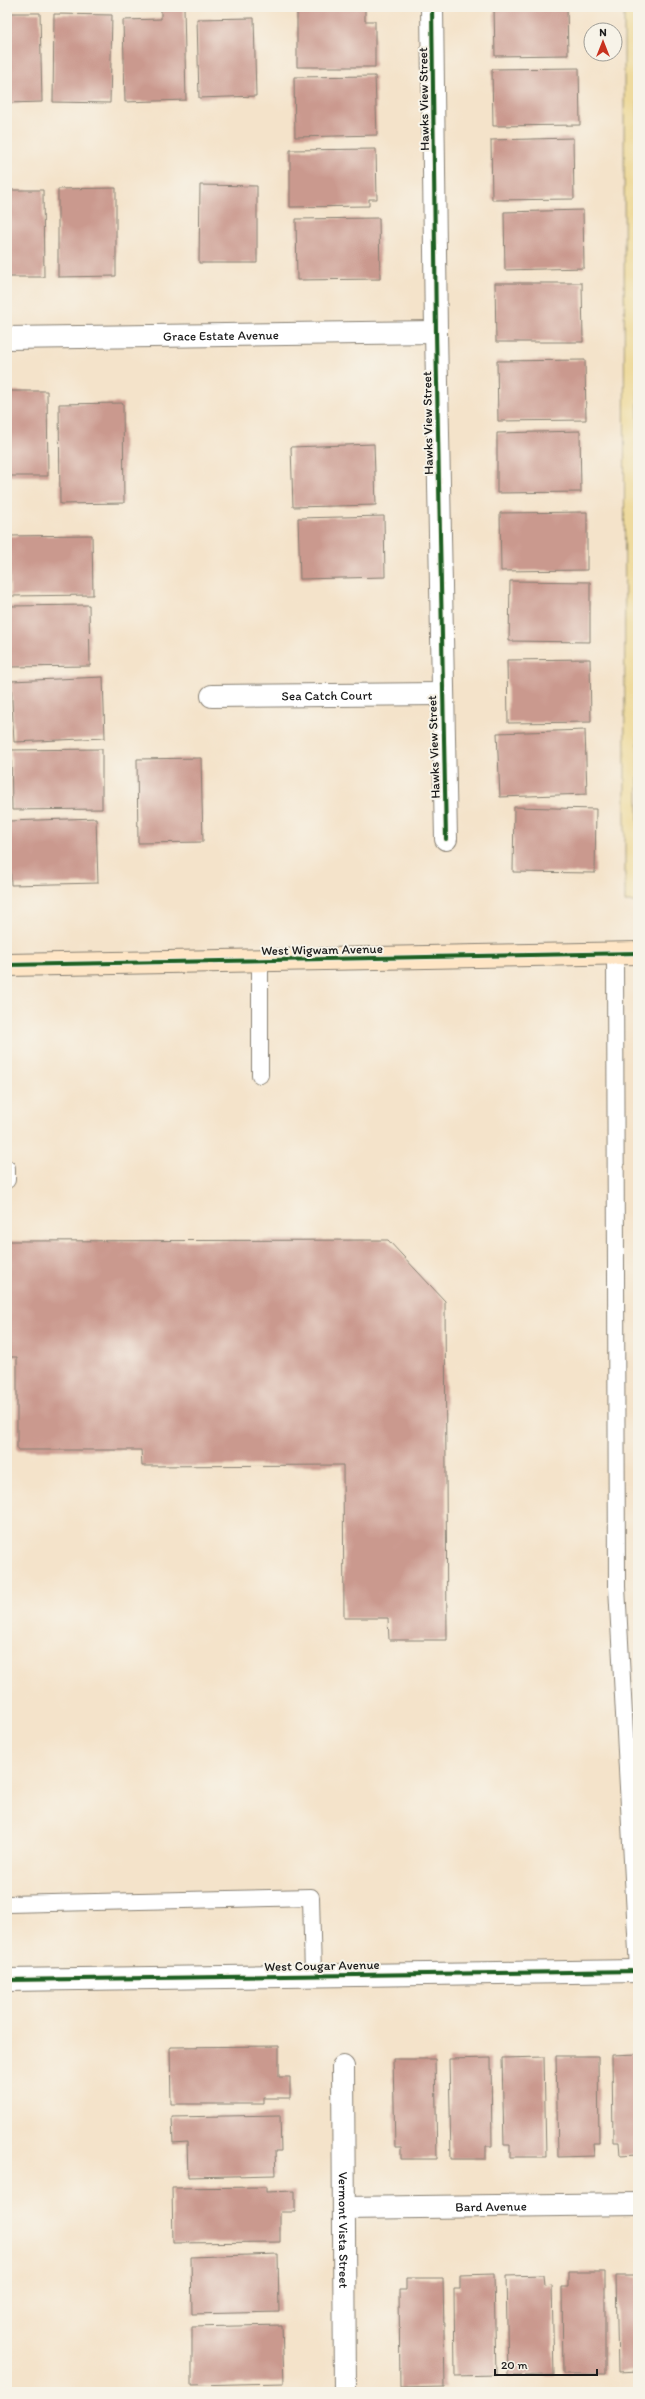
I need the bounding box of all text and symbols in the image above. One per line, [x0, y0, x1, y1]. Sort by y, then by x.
north arrow [583, 22, 623, 62]
text: N [599, 26, 607, 39]
street label: Hawks View Street [415, 47, 432, 151]
street label: Grace Estate Avenue [163, 327, 279, 344]
street label: Hawks View Street [419, 371, 436, 475]
street label: Sea Catch Court [282, 688, 373, 703]
street label: Hawks View Street [424, 695, 443, 799]
street label: West Wigwam Avenue [261, 941, 383, 958]
street label: West Cougar Avenue [264, 1957, 380, 1974]
street label: Vermont Vista Street [336, 2172, 351, 2288]
street label: Bard Avenue [455, 2199, 527, 2214]
scale bar [495, 2351, 597, 2377]
text: 20 m [501, 2358, 528, 2372]

